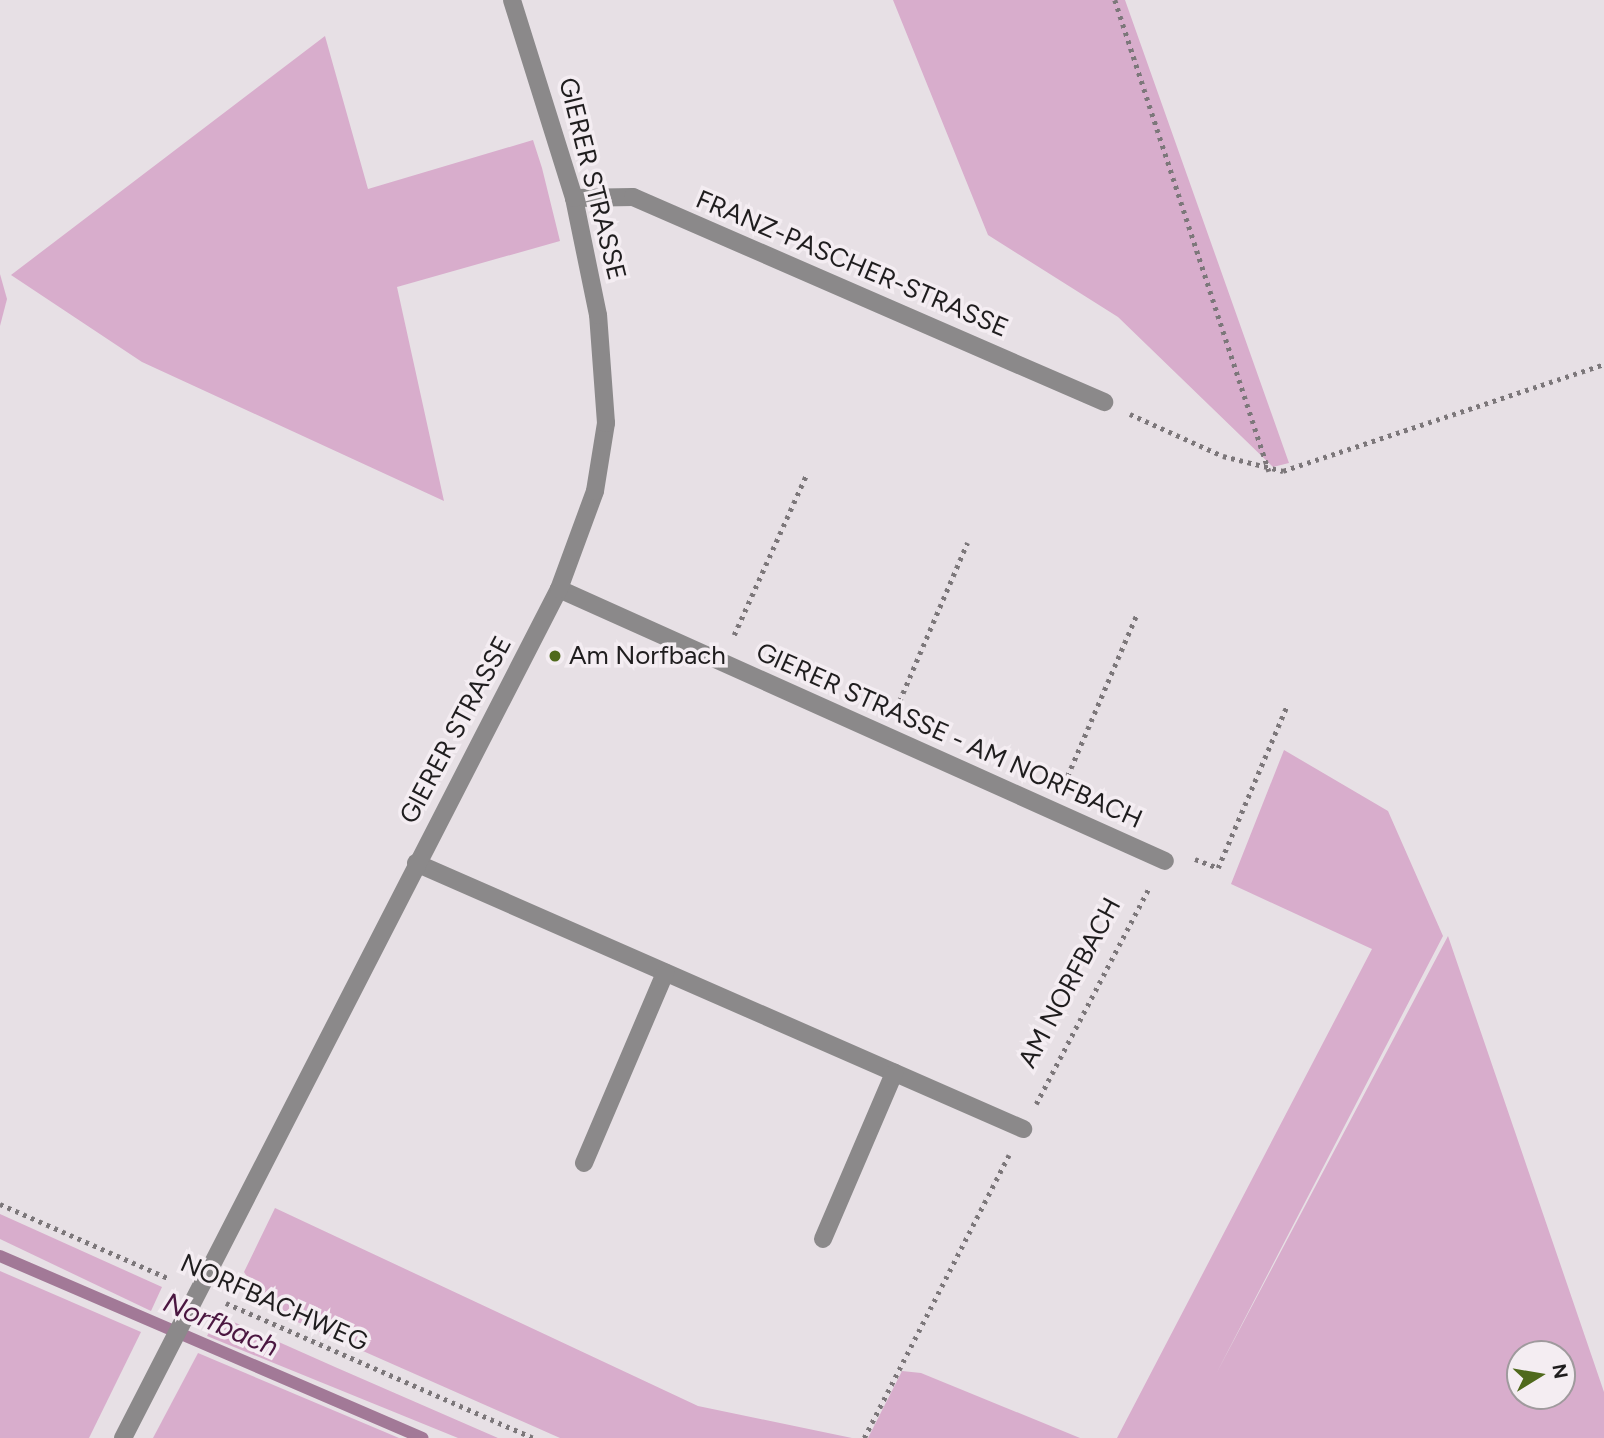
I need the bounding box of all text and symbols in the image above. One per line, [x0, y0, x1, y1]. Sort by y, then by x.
street label: GIERER STRASSE [552, 74, 632, 284]
street label: FRANZ-PASCHER-STRASSE [691, 184, 1013, 344]
street label: GIERER STRASSE [393, 631, 519, 829]
street label: GIERER STRASSE - AM NORFBACH [751, 636, 1147, 836]
place label: Am Norfbach [569, 640, 726, 672]
marker: Am Norfbach [547, 648, 563, 664]
street label: AM NORFBACH [1012, 893, 1128, 1073]
street label: NORFBACHWEG [175, 1248, 373, 1358]
water label: Norfbach [159, 1285, 283, 1363]
north arrow [1506, 1340, 1576, 1410]
text: N [1547, 1362, 1573, 1381]

